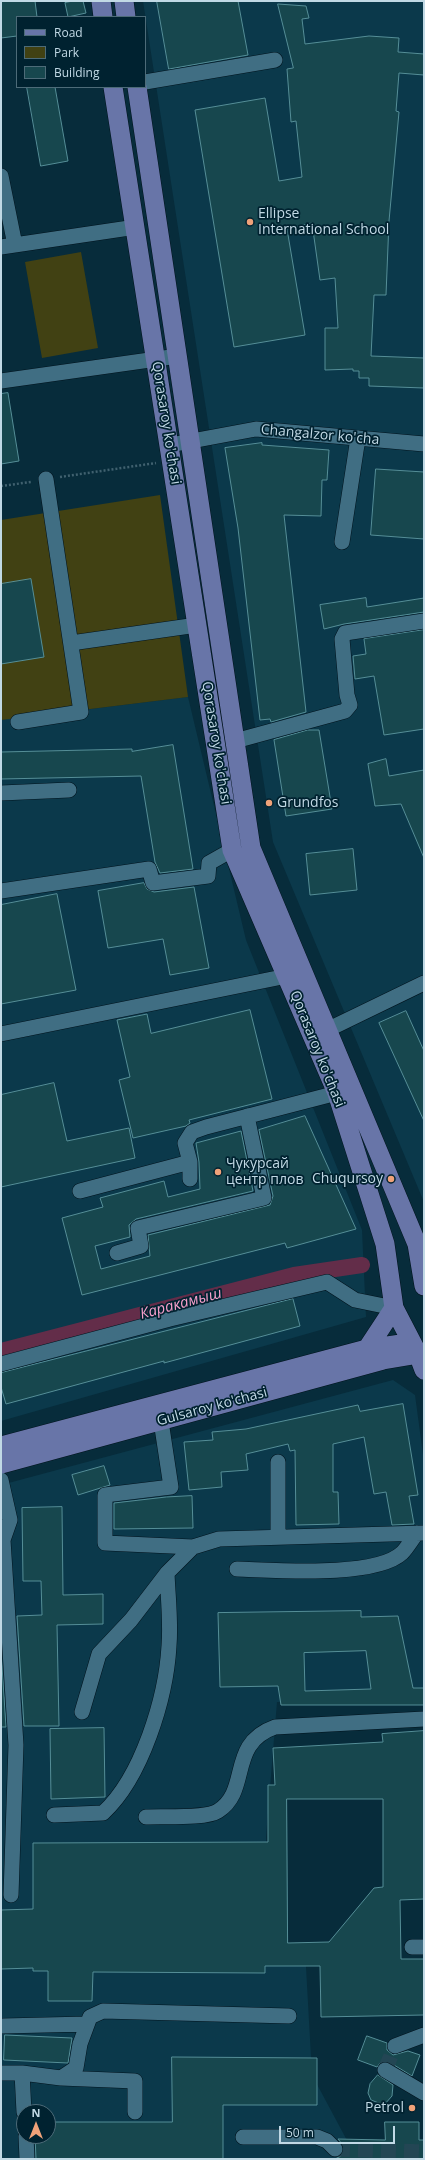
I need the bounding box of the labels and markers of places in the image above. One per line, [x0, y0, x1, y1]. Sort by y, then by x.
place label: Ellipse International School [258, 206, 389, 238]
marker: Ellipse International School [245, 217, 255, 227]
place label: Grundfos [277, 795, 338, 811]
marker: Grundfos [264, 798, 274, 808]
place label: Чукурсай центр плов [226, 1156, 303, 1188]
marker: Чукурсай центр плов [213, 1167, 223, 1177]
place label: Chuqursoy [312, 1171, 383, 1187]
marker: Chuqursoy [386, 1174, 396, 1184]
place label: Petrol [365, 2100, 404, 2116]
marker: Petrol [407, 2103, 417, 2113]

